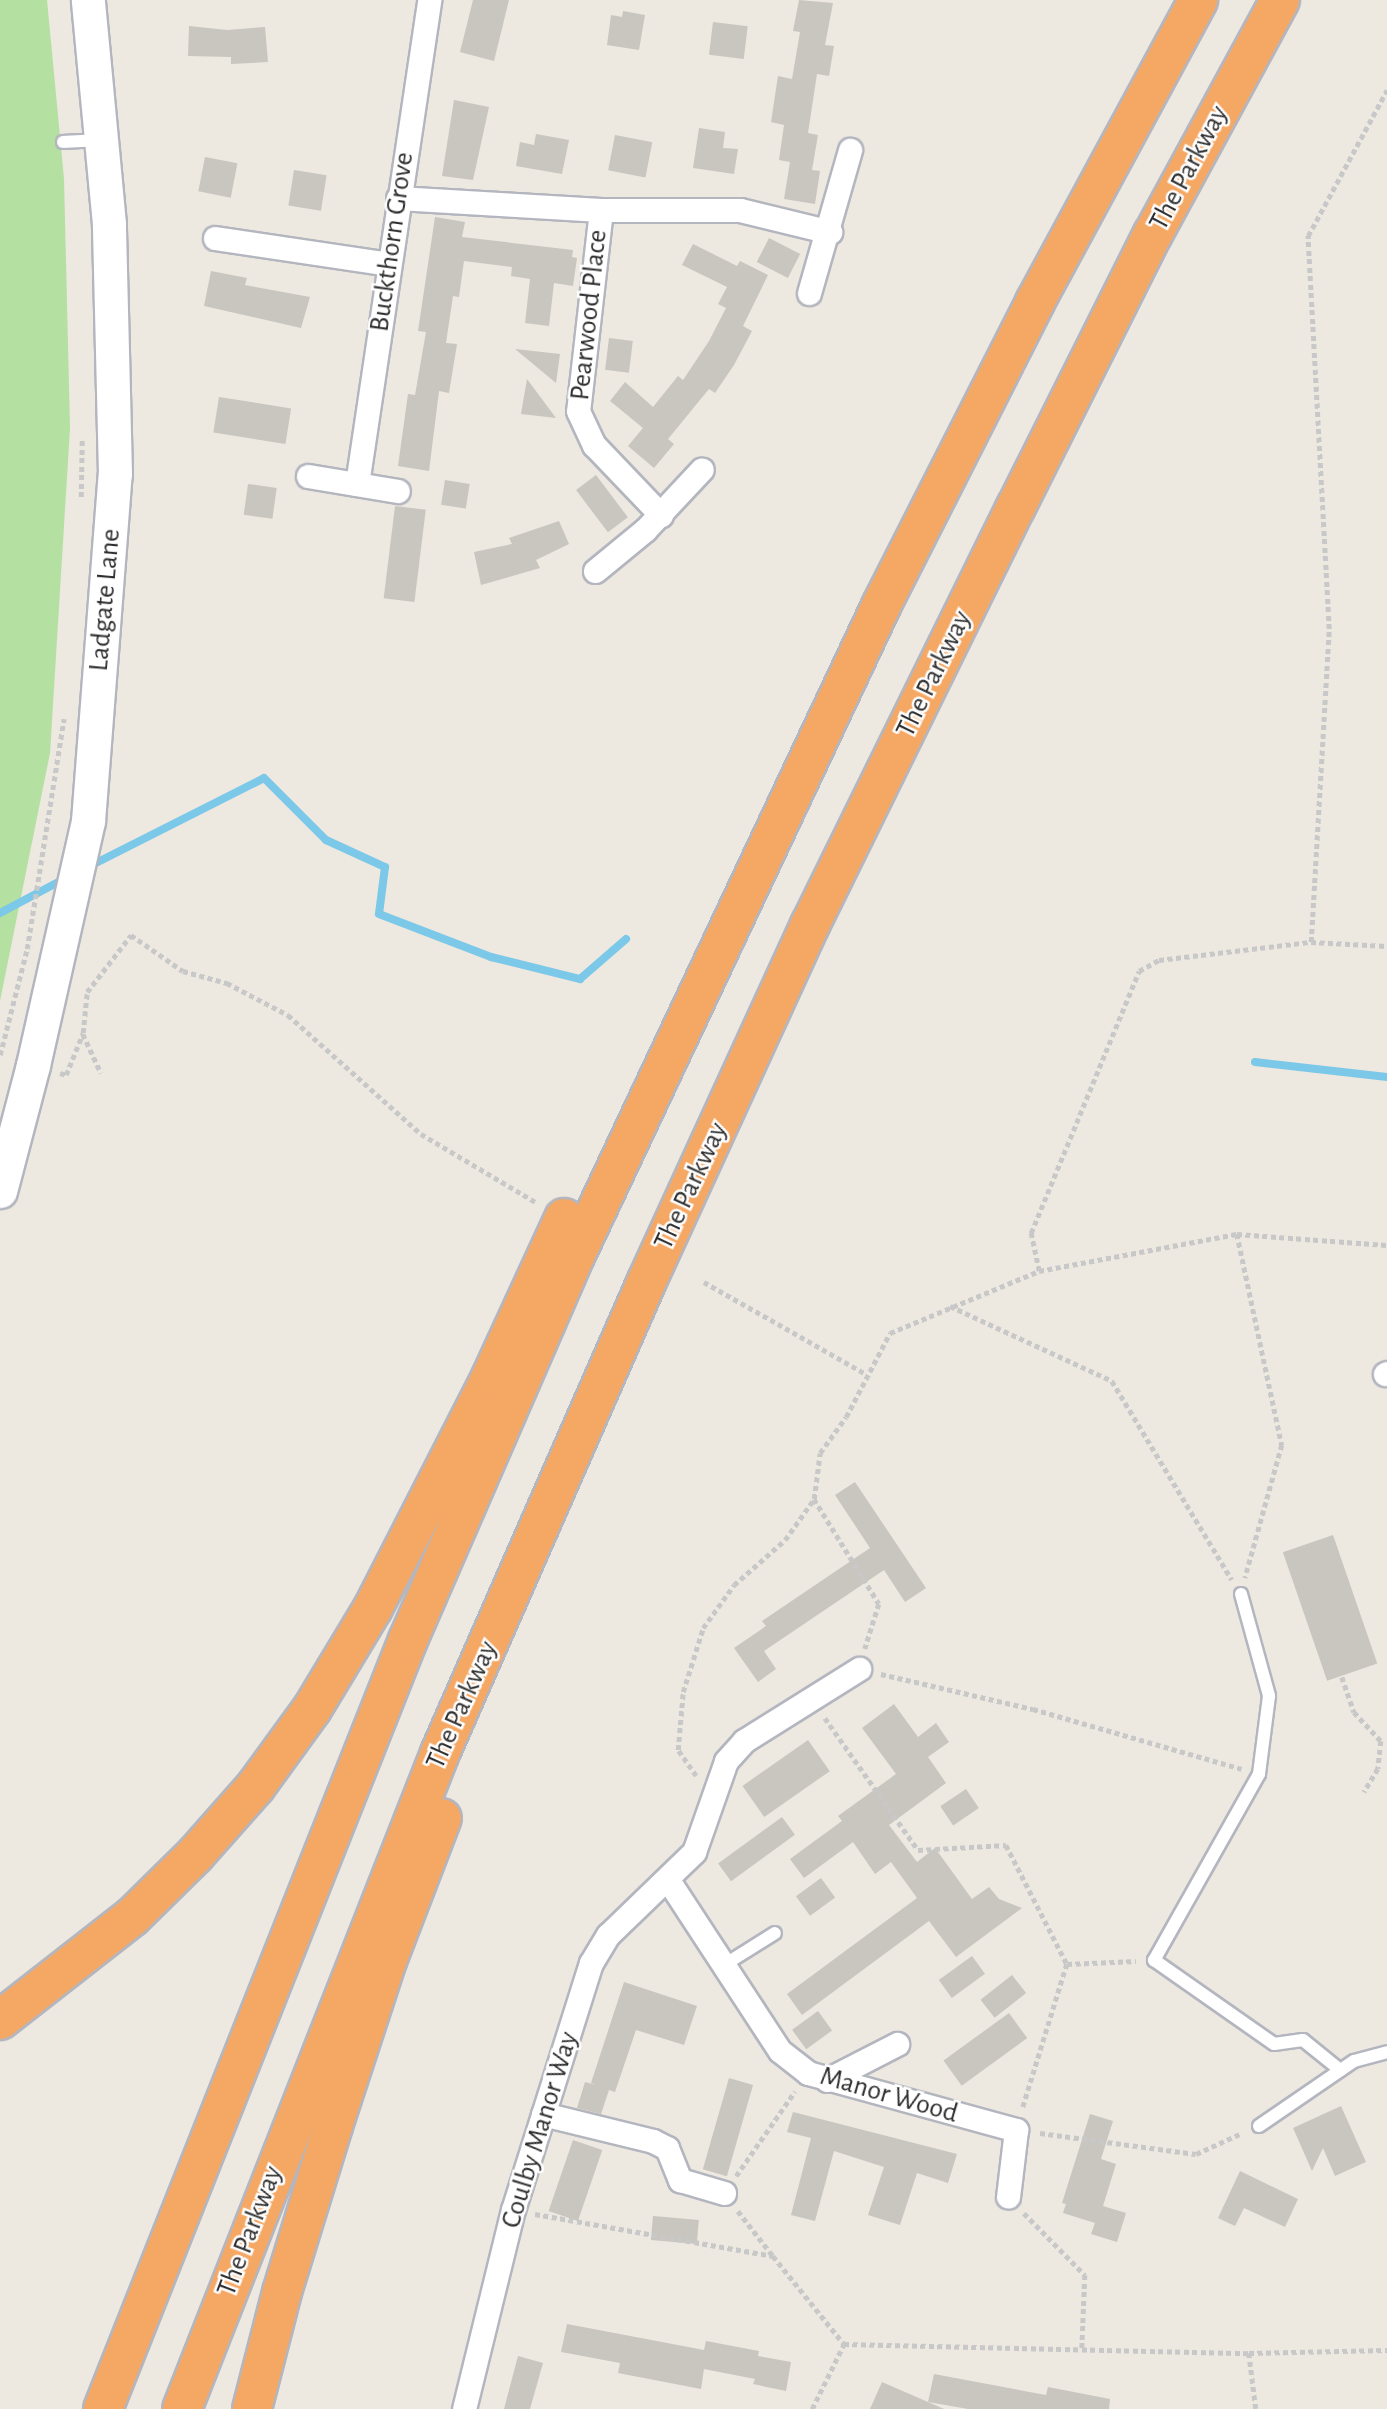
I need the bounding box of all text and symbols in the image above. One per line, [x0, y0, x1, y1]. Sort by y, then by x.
street label: The Parkway [1142, 100, 1236, 236]
street label: Buckthorn Grove [363, 150, 421, 334]
street label: Pearwood Place [563, 228, 615, 402]
street label: Ladgate Lane [82, 527, 128, 673]
street label: The Parkway [889, 605, 979, 743]
street label: The Parkway [647, 1117, 735, 1255]
street label: The Parkway [419, 1636, 505, 1774]
street label: Coulby Manor Way [494, 2028, 586, 2232]
street label: Manor Wood [816, 2059, 962, 2131]
street label: The Parkway [210, 2161, 290, 2301]

